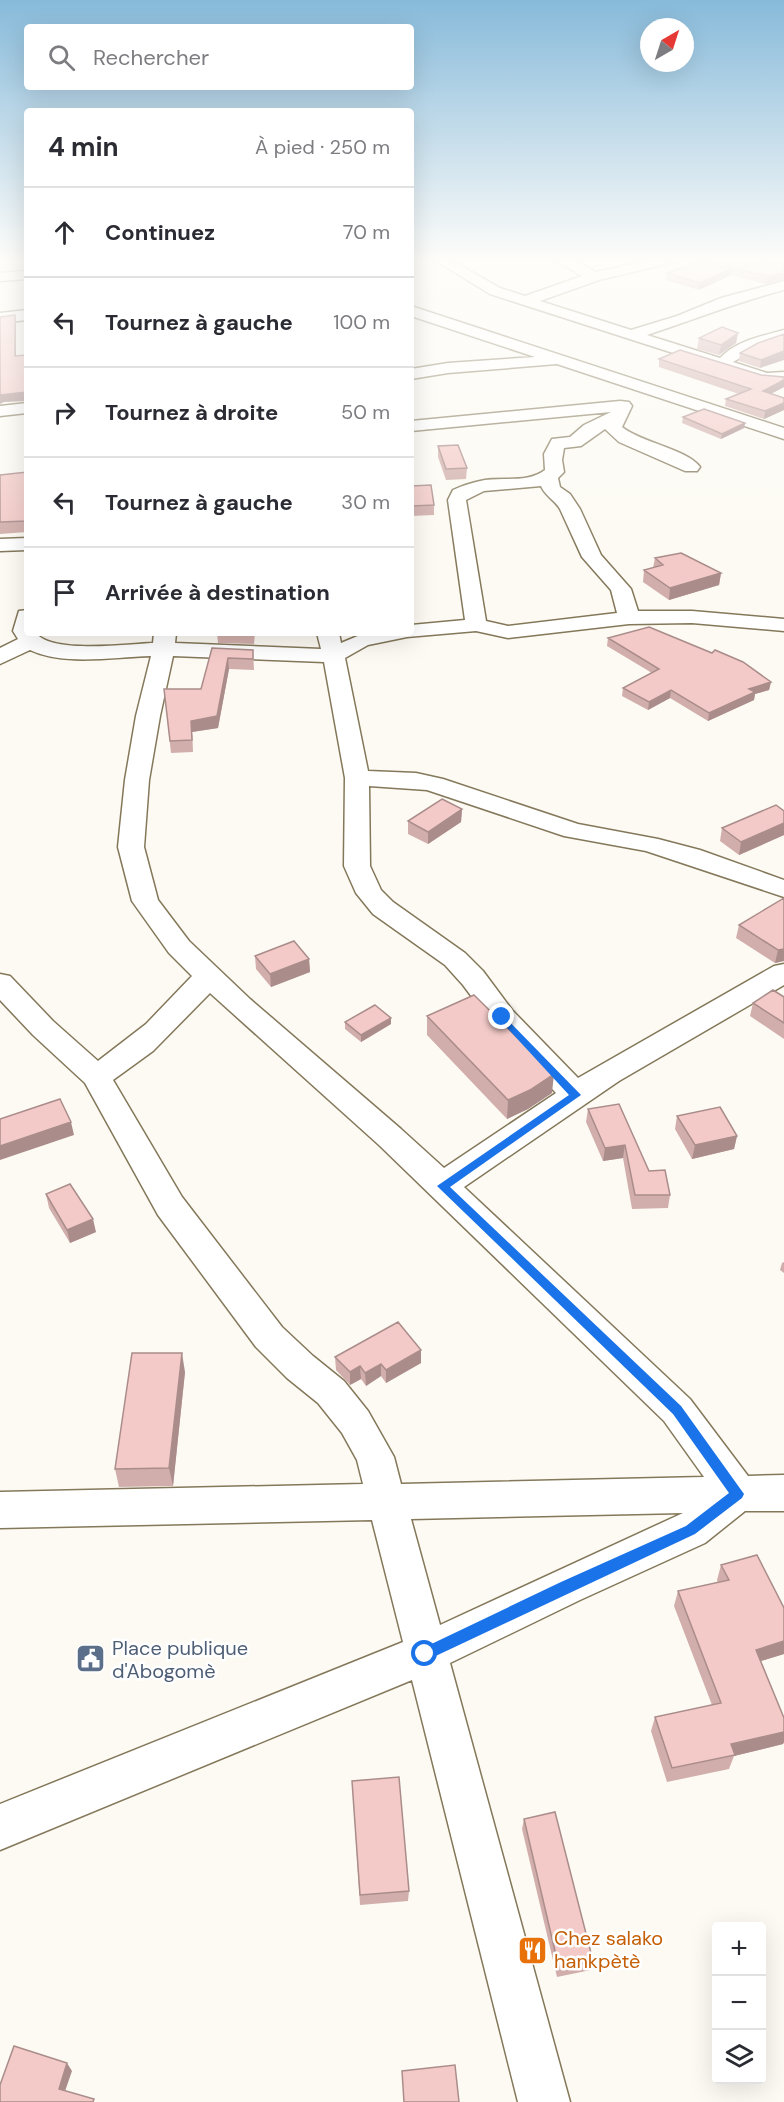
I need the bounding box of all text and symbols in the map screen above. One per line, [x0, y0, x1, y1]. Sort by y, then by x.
north arrow [640, 18, 694, 72]
search box [24, 24, 414, 90]
icon: search [45, 41, 78, 74]
text: Rechercher [93, 43, 209, 72]
text: 4 min [48, 130, 119, 164]
text: À pied · 250 m [255, 134, 390, 160]
icon: ahead [48, 216, 81, 249]
text: Continuez [105, 218, 215, 247]
text: 70 m [343, 219, 390, 245]
icon: left [48, 306, 81, 339]
text: Tournez à gauche [105, 308, 293, 337]
text: 100 m [333, 309, 390, 335]
icon: right [48, 396, 81, 429]
text: Tournez à droite [105, 398, 278, 427]
text: 50 m [341, 399, 390, 425]
icon: left [48, 486, 81, 519]
text: Tournez à gauche [105, 488, 293, 517]
text: 30 m [341, 489, 390, 515]
icon: arrive [48, 576, 81, 609]
text: Arrivée à destination [105, 578, 330, 607]
route end [488, 1003, 514, 1029]
place label: Place publique d'Abogomè [112, 1635, 248, 1684]
route start [411, 1640, 437, 1666]
public building icon: Place publique d'Abogomè [75, 1643, 107, 1675]
map controls [712, 1922, 766, 2084]
button: + [712, 1922, 766, 1976]
place label: Chez salako hankpètè [554, 1925, 663, 1974]
restaurant icon: Chez salako hankpètè [517, 1934, 549, 1966]
button: − [712, 1976, 766, 2030]
button: layers [712, 2030, 766, 2084]

